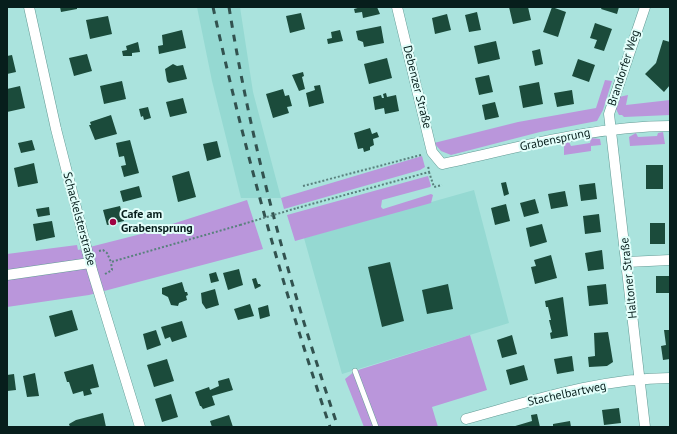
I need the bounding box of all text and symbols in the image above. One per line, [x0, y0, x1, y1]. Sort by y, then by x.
street label: Brandorfer Weg [605, 28, 643, 108]
street label: Debenzer Straße [400, 44, 434, 130]
street label: Grabensprung [518, 126, 592, 154]
street label: Schackelsterstraße [60, 171, 98, 267]
place label: Cafe am Grabensprung [121, 208, 193, 236]
marker: Cafe am Grabensprung [108, 217, 118, 227]
street label: Haltoner Straße [618, 237, 640, 319]
street label: Stachelbartweg [526, 379, 608, 409]

